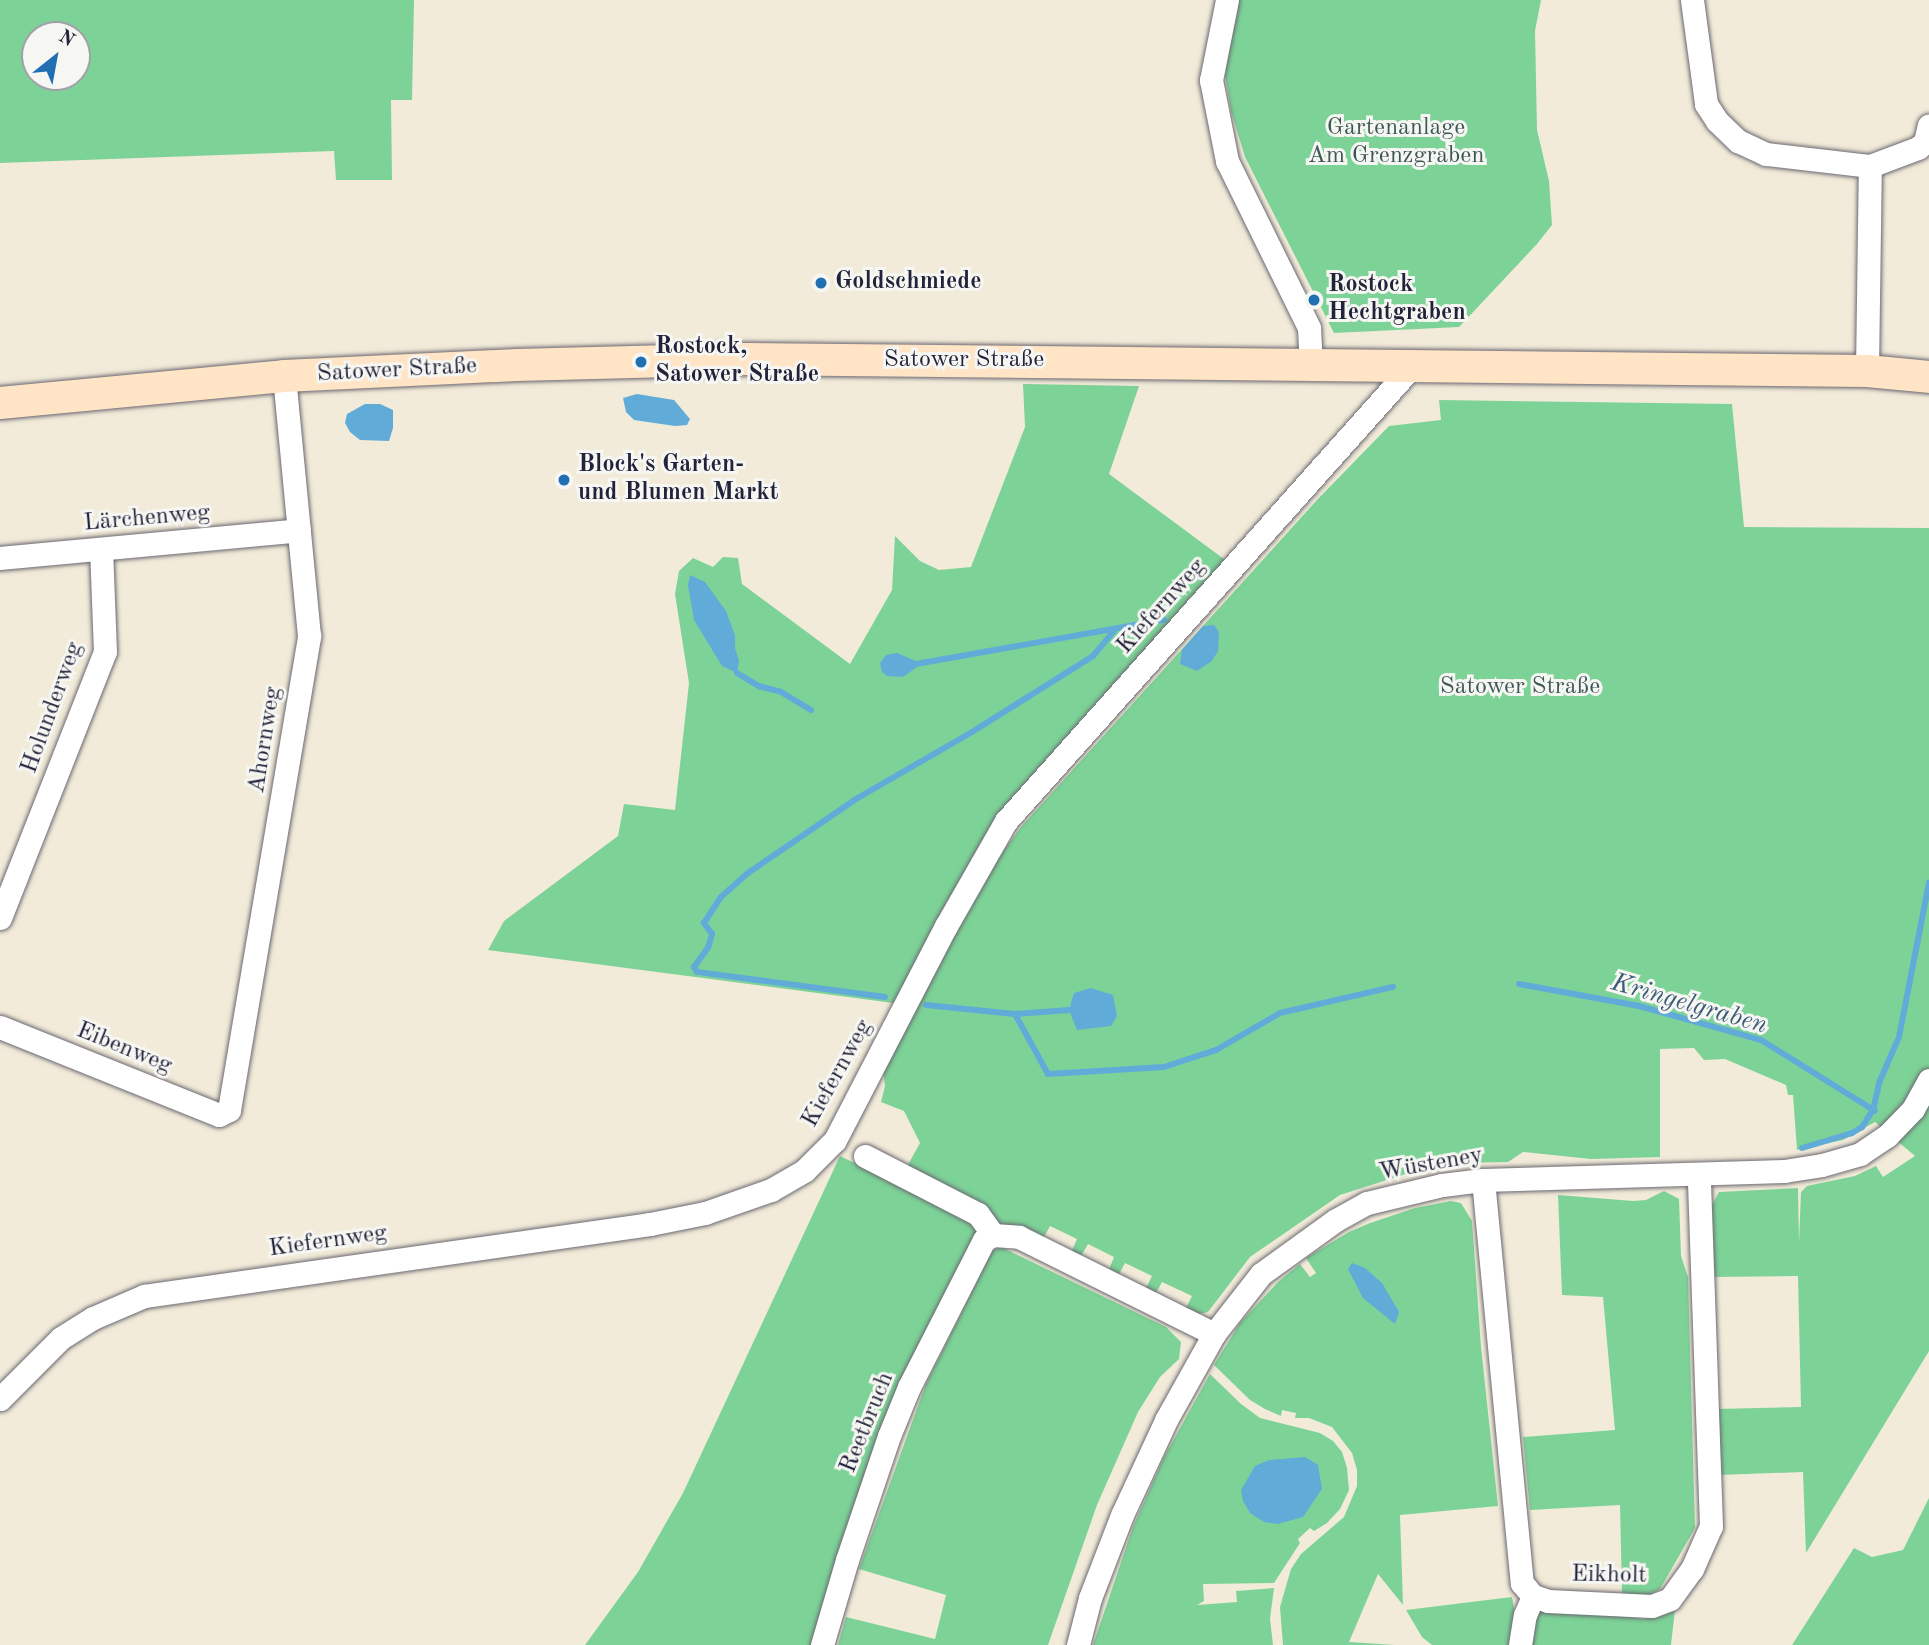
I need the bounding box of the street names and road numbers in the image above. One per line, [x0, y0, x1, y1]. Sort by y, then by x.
street label: Satower Straße [884, 347, 1044, 375]
street label: Satower Straße [316, 352, 478, 390]
street label: Lärchenweg [83, 499, 211, 539]
street label: Kiefernweg [1112, 553, 1212, 661]
street label: Holunderweg [16, 638, 90, 778]
street label: Ahornweg [243, 685, 289, 795]
street label: Kiefernweg [797, 1015, 879, 1133]
street label: Eibenweg [72, 1017, 176, 1081]
street label: Wüsteney [1377, 1142, 1485, 1188]
street label: Kiefernweg [267, 1219, 389, 1265]
street label: Reetbruch [835, 1368, 901, 1478]
street label: Eikholt [1571, 1561, 1647, 1591]

